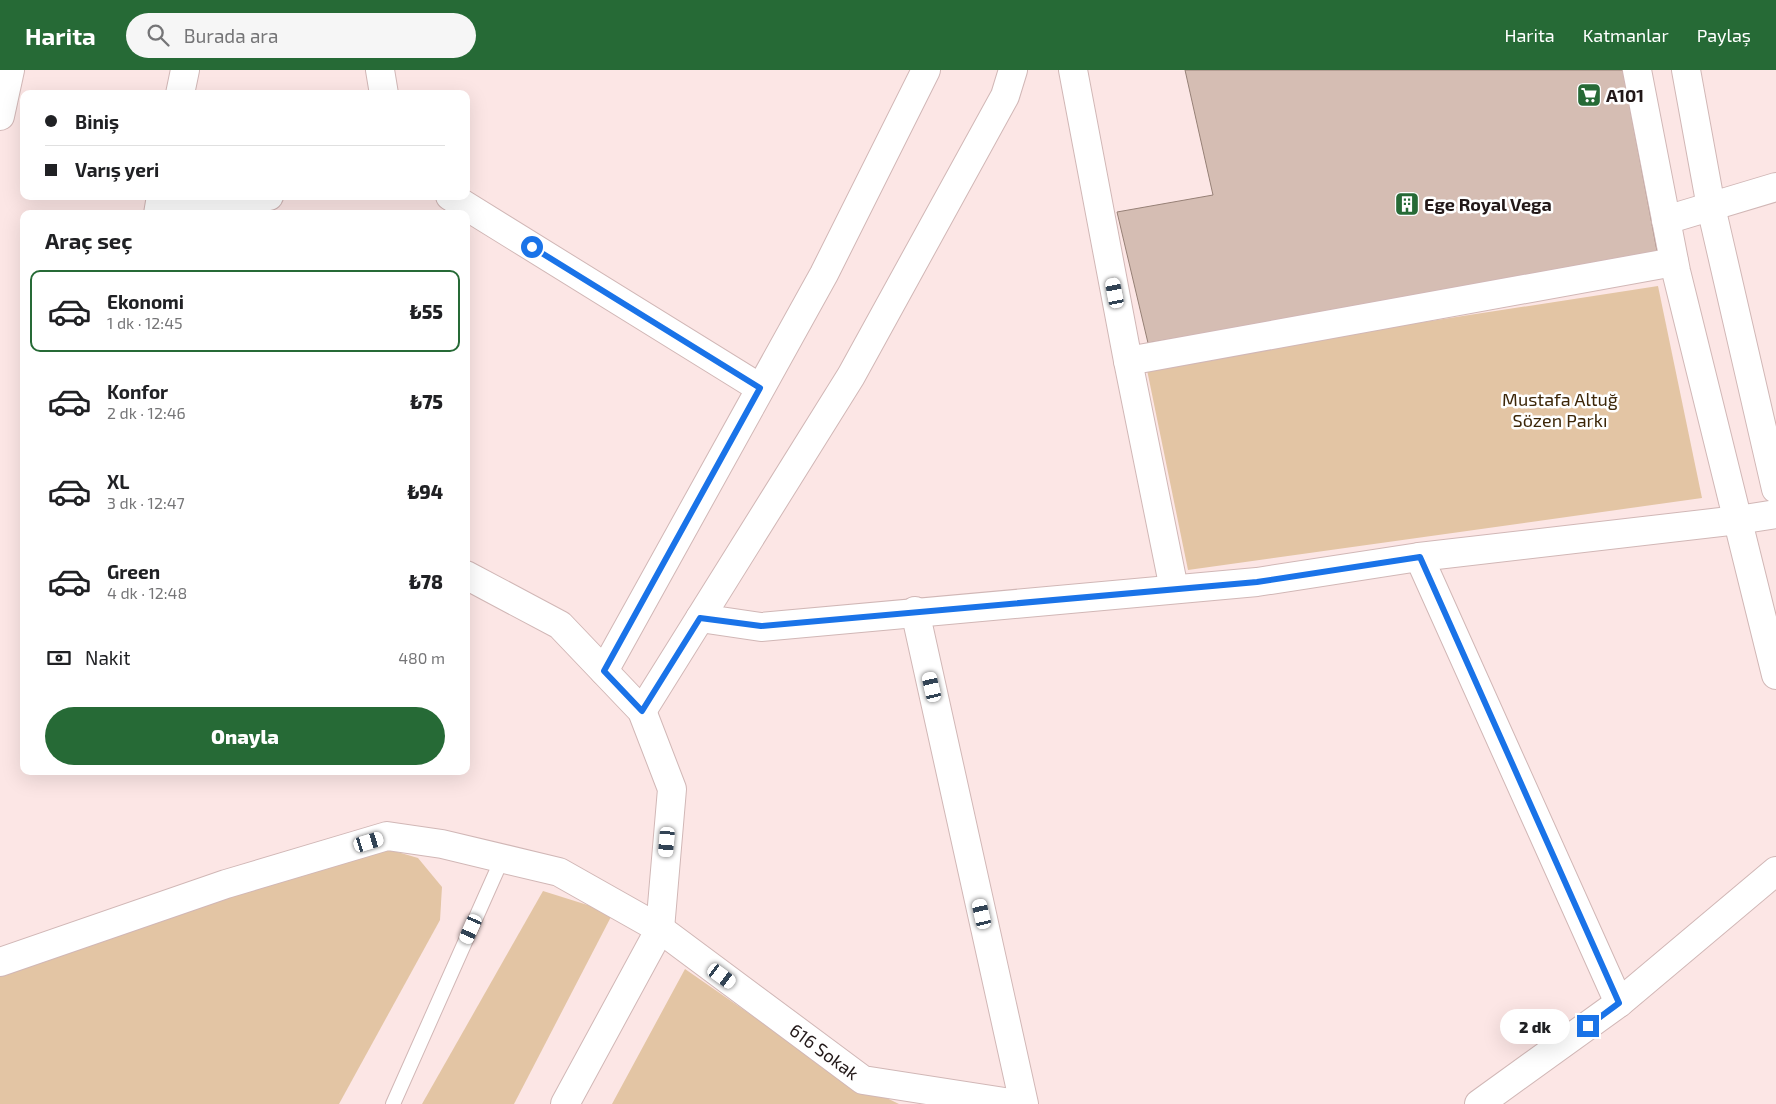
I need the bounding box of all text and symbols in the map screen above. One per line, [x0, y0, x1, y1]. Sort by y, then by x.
search box [126, 13, 476, 58]
text: Harita [25, 21, 96, 50]
icon: search [144, 21, 172, 49]
text: Burada ara [184, 24, 278, 47]
text: Harita [1504, 24, 1555, 46]
text: Katmanlar [1583, 24, 1669, 46]
text: Paylaş [1697, 24, 1751, 46]
supermarket icon: A101 [1576, 82, 1602, 108]
place label: A101 [1606, 84, 1644, 106]
text: Biniş [75, 110, 119, 133]
text: Varış yeri [75, 158, 159, 181]
building icon: Ege Royal Vega [1394, 191, 1420, 217]
place label: Ege Royal Vega [1424, 193, 1552, 215]
text: Araç seç [45, 227, 132, 253]
route start [521, 236, 543, 258]
car [1104, 277, 1125, 309]
icon: car [47, 289, 92, 334]
text: Ekonomi [107, 290, 184, 313]
text: ₺55 [410, 300, 443, 323]
text: 1 dk · 12:45 [107, 313, 183, 332]
icon: car [47, 379, 92, 424]
text: Konfor [107, 380, 168, 403]
park label: Mustafa Altuğ Sözen Parkı [1502, 388, 1618, 431]
text: ₺75 [410, 390, 443, 413]
text: 2 dk · 12:46 [107, 403, 186, 422]
icon: car [47, 469, 92, 514]
text: XL [107, 470, 129, 493]
text: ₺94 [407, 480, 443, 503]
text: 3 dk · 12:47 [107, 493, 185, 512]
icon: car [47, 559, 92, 604]
text: Green [107, 560, 160, 583]
text: ₺78 [409, 570, 443, 593]
text: 4 dk · 12:48 [107, 583, 187, 602]
icon: cash [45, 644, 73, 672]
text: Nakit [85, 646, 130, 669]
text: 480 m [398, 648, 445, 667]
car [921, 671, 942, 703]
button: Onayla [45, 707, 445, 765]
car [658, 826, 675, 858]
car [352, 830, 385, 854]
car [971, 898, 992, 930]
car [458, 912, 483, 946]
car [705, 961, 738, 991]
callout: 2 dk [1500, 1008, 1570, 1044]
route end [1577, 1015, 1599, 1037]
text: 2 dk [1519, 1017, 1551, 1036]
street label: 616 Sokak [786, 1019, 863, 1084]

